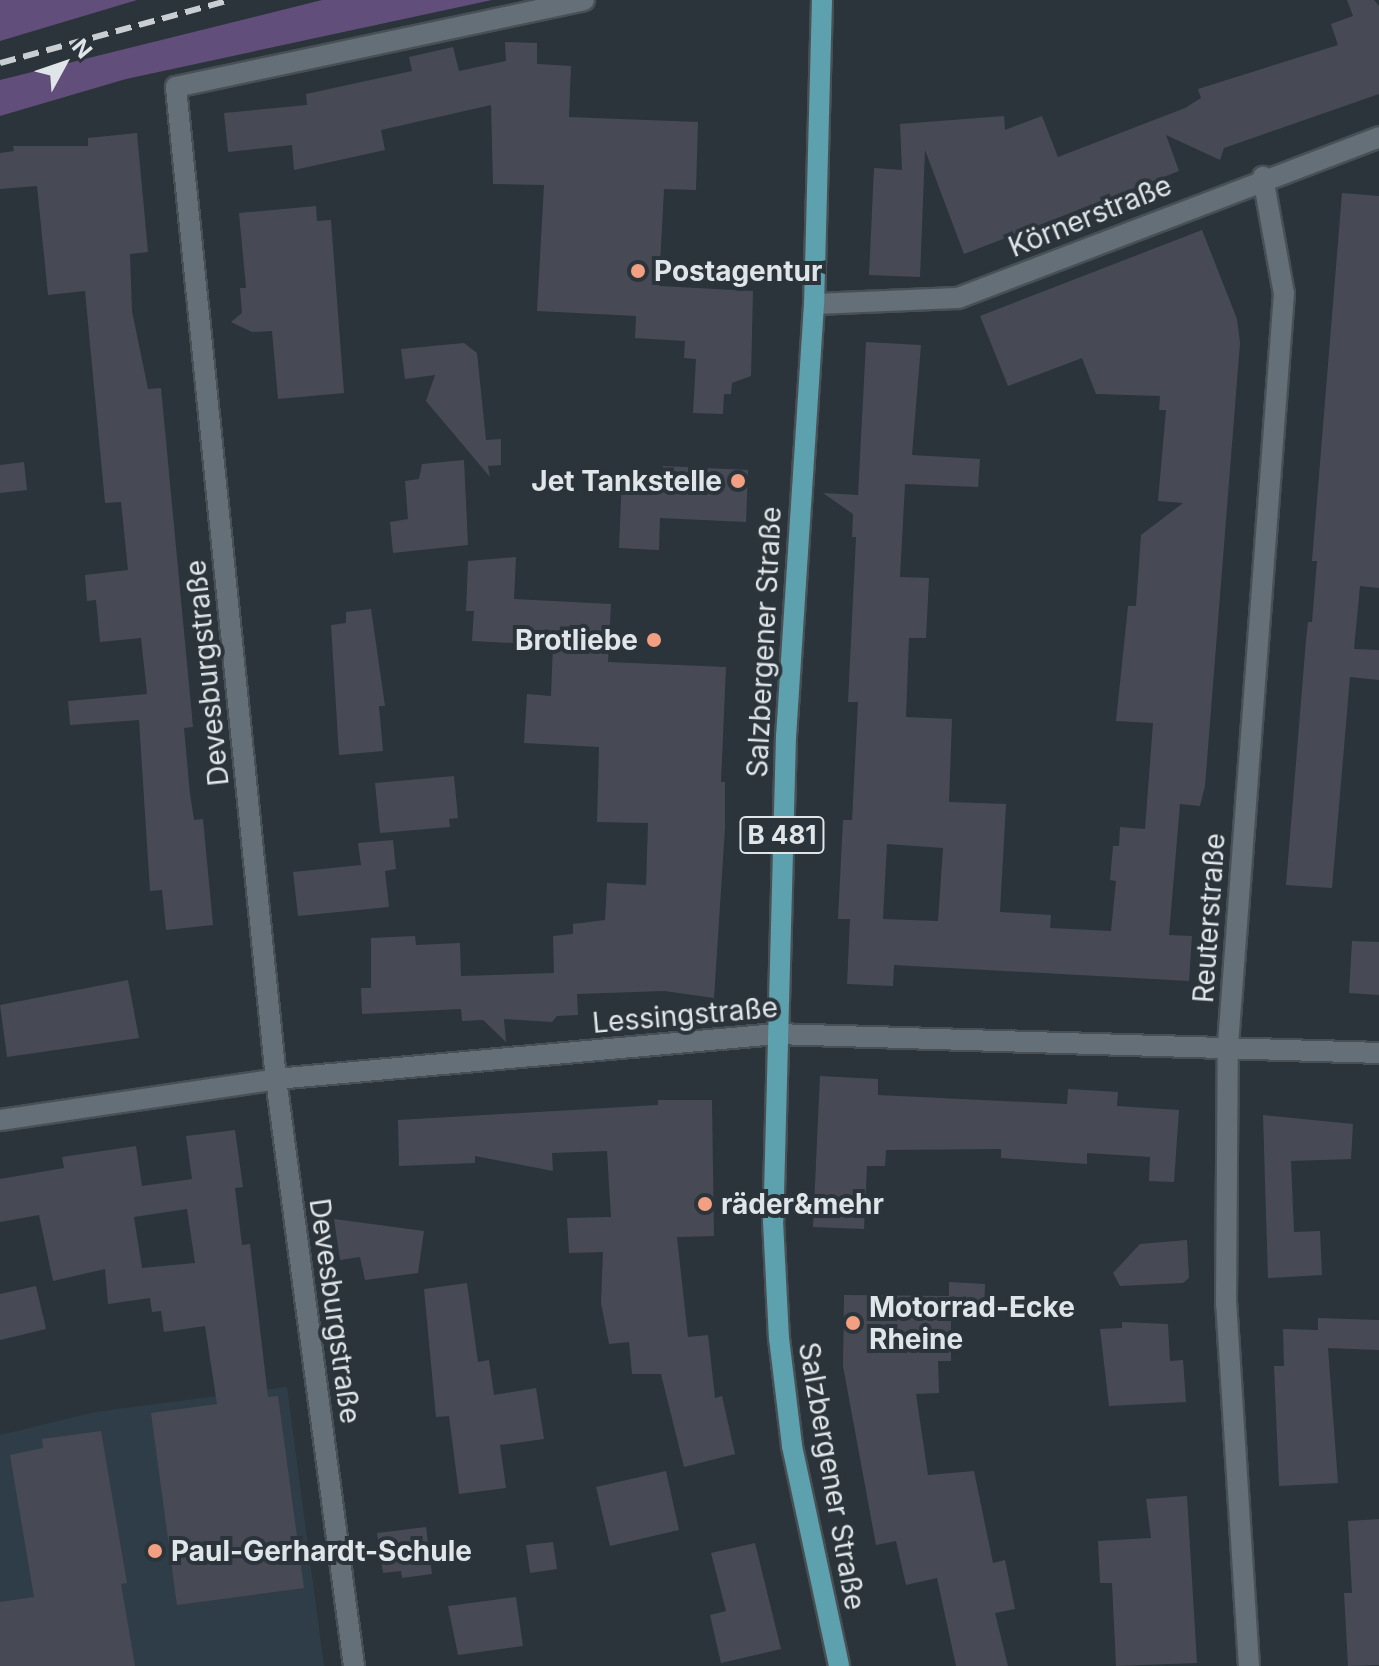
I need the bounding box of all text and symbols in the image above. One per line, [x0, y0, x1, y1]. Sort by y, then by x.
north arrow [24, 24, 104, 104]
text: N [67, 34, 98, 63]
street label: Körnerstraße [1004, 168, 1176, 264]
place label: Postagentur [654, 254, 822, 288]
marker: Postagentur [629, 262, 647, 280]
place label: Jet Tankstelle [531, 464, 722, 498]
marker: Jet Tankstelle [729, 472, 747, 490]
street label: Salzbergener Straße [740, 506, 788, 778]
street label: Devesburgstraße [178, 558, 236, 788]
place label: Brotliebe [515, 623, 638, 657]
marker: Brotliebe [645, 631, 663, 649]
road number: B 481 [738, 813, 826, 857]
street label: Reuterstraße [1186, 832, 1232, 1004]
street label: Lessingstraße [591, 990, 779, 1040]
place label: räder&mehr [721, 1187, 884, 1221]
marker: räder&mehr [696, 1195, 714, 1213]
street label: Devesburgstraße [303, 1196, 367, 1426]
place label: Motorrad-Ecke Rheine [869, 1290, 1075, 1356]
marker: Motorrad-Ecke Rheine [844, 1314, 862, 1332]
street label: Salzbergener Straße [792, 1340, 872, 1612]
place label: Paul-Gerhardt-Schule [171, 1534, 472, 1568]
marker: Paul-Gerhardt-Schule [146, 1542, 164, 1560]

